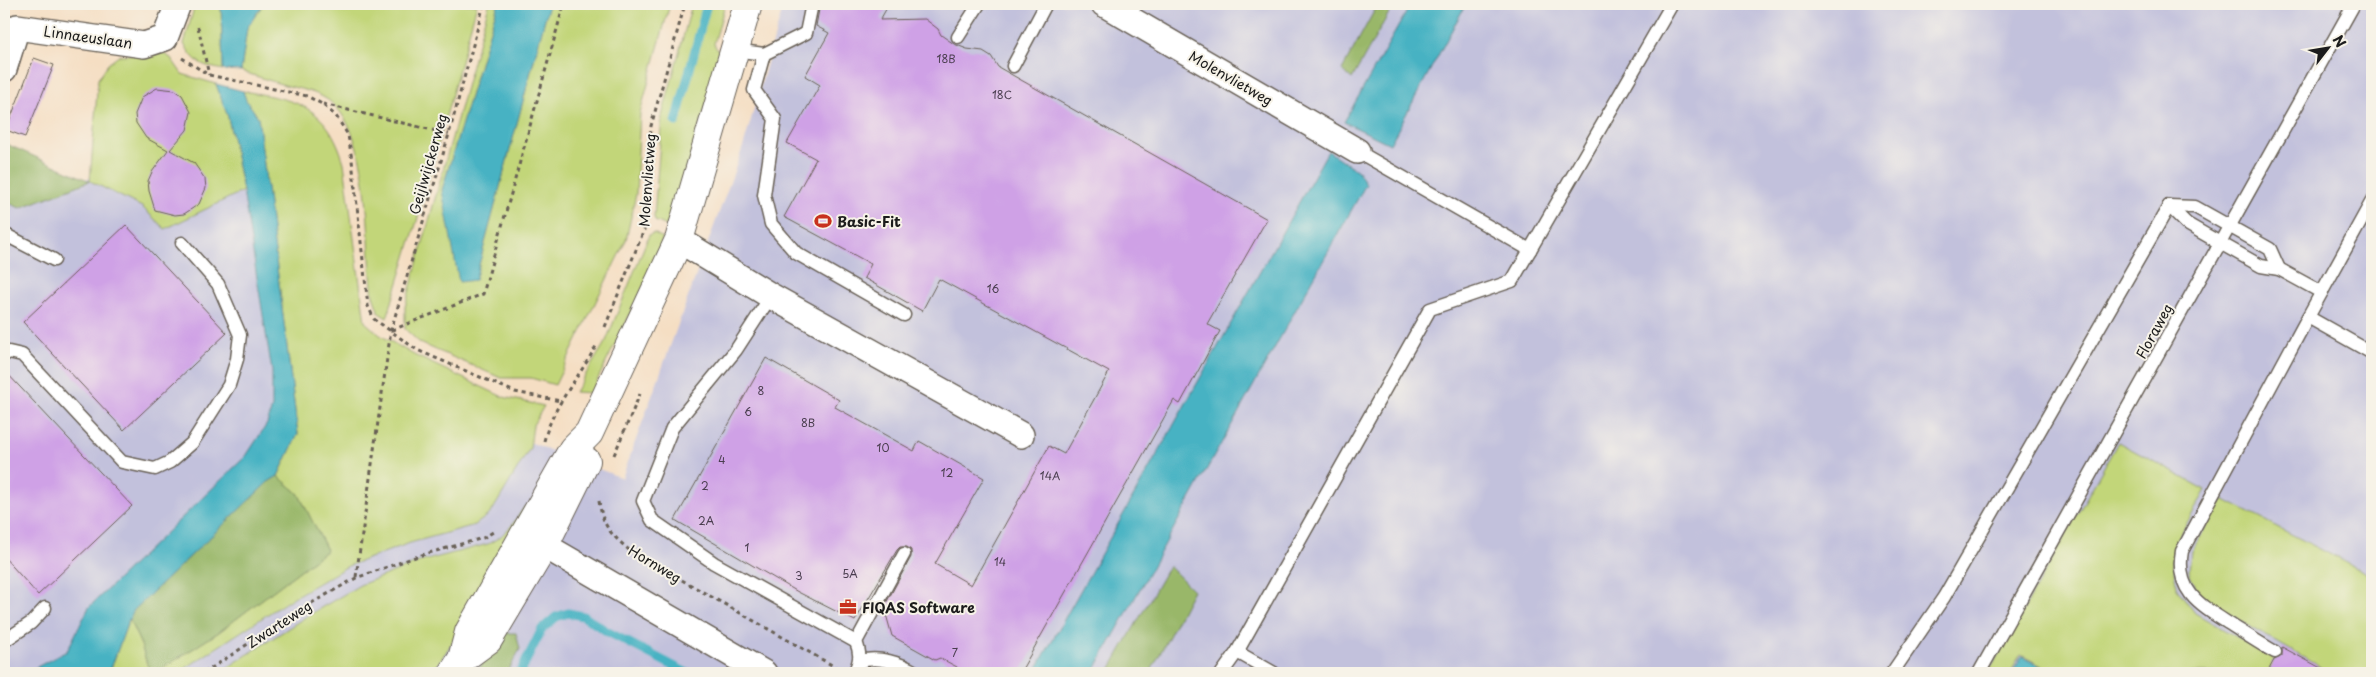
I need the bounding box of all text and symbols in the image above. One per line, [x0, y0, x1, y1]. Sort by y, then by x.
street label: Linnaeuslaan [42, 20, 134, 54]
north arrow [2304, 22, 2354, 72]
text: N [2328, 31, 2351, 51]
street label: Molenvlietweg [1185, 45, 1277, 111]
house number: 18B [936, 50, 956, 67]
house number: 18C [992, 86, 1012, 103]
street label: Geijlwijckerweg [404, 111, 452, 217]
street label: Molenvlietweg [633, 132, 661, 228]
sports icon: Basic-Fit [813, 211, 833, 231]
place label: Basic-Fit [837, 211, 901, 232]
house number: 16 [987, 280, 1000, 297]
street label: Floraweg [2130, 300, 2178, 362]
house number: 8 [758, 382, 765, 399]
house number: 6 [744, 403, 752, 420]
house number: 8B [801, 414, 815, 431]
house number: 10 [877, 439, 889, 456]
house number: 4 [718, 451, 726, 468]
house number: 12 [941, 464, 954, 481]
house number: 14A [1040, 467, 1060, 484]
house number: 2 [701, 477, 709, 494]
house number: 2A [698, 512, 715, 529]
house number: 1 [745, 539, 750, 556]
street label: Hornweg [624, 540, 686, 588]
house number: 14 [994, 553, 1006, 570]
house number: 5A [842, 565, 858, 582]
house number: 3 [795, 567, 803, 584]
street label: Zwarteweg [242, 595, 316, 653]
office icon: FIQAS Software [838, 597, 858, 617]
place label: FIQAS Software [862, 597, 975, 618]
house number: 7 [952, 644, 958, 661]

